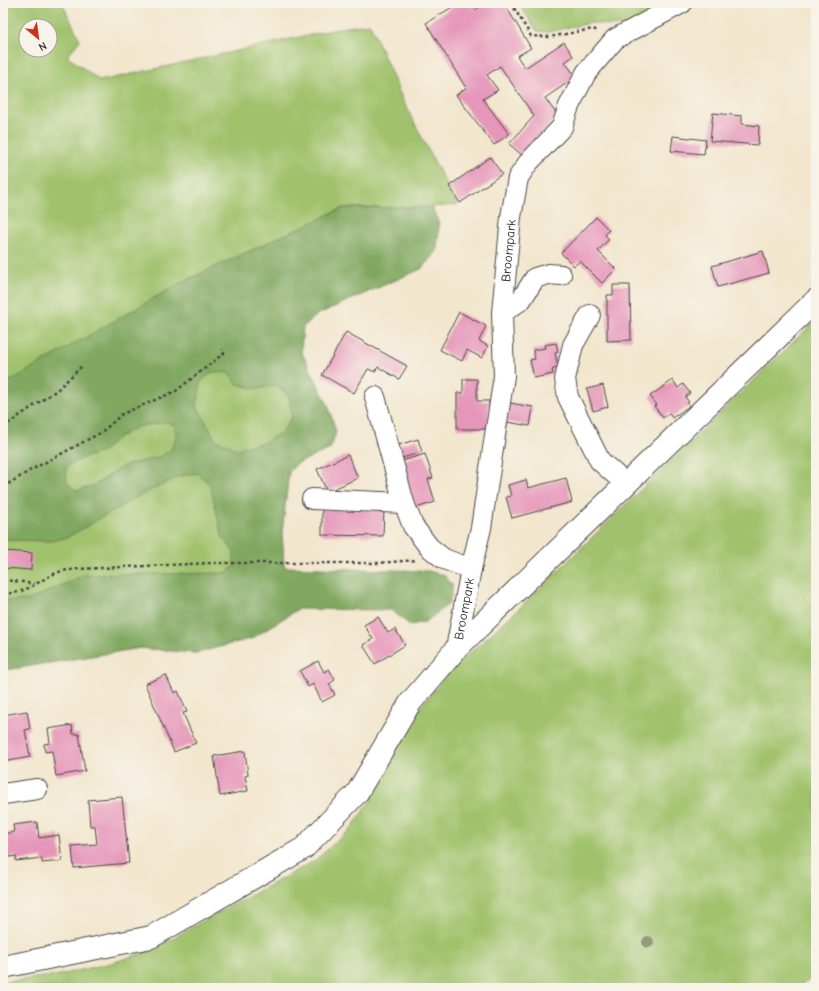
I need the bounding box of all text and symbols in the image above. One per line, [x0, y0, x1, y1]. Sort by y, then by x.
north arrow [18, 18, 58, 58]
text: N [36, 39, 49, 54]
street label: Broompark [498, 218, 519, 283]
street label: Broompark [451, 576, 477, 641]

